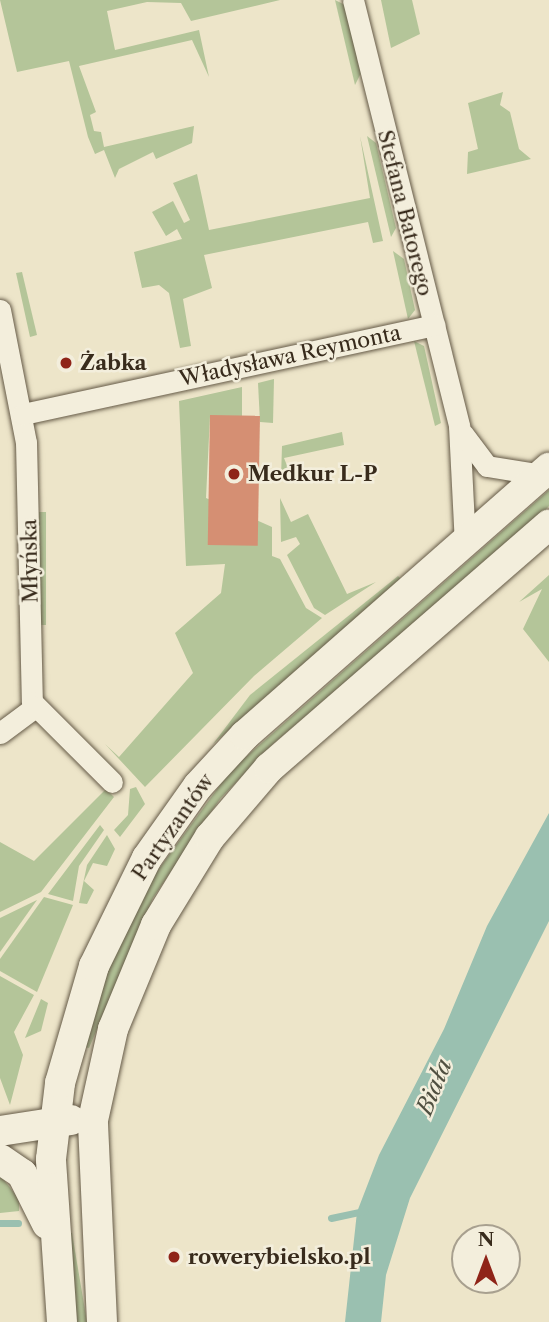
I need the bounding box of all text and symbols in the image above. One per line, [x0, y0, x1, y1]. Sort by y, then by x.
street label: Stefana Batorego [372, 127, 438, 299]
street label: Władysława Reymonta [177, 320, 403, 392]
place label: Żabka [80, 350, 147, 376]
marker: Żabka [58, 355, 74, 371]
place label: Medkur L-P [248, 461, 378, 487]
marker: Medkur L-P [226, 466, 242, 482]
street label: Młyńska [17, 519, 43, 603]
street label: Partyzantów [127, 769, 219, 885]
water label: Biała [410, 1055, 458, 1119]
north arrow [451, 1224, 521, 1294]
text: N [478, 1228, 494, 1251]
place label: rowerybielsko.pl [188, 1244, 371, 1270]
marker: rowerybielsko.pl [166, 1249, 182, 1265]

